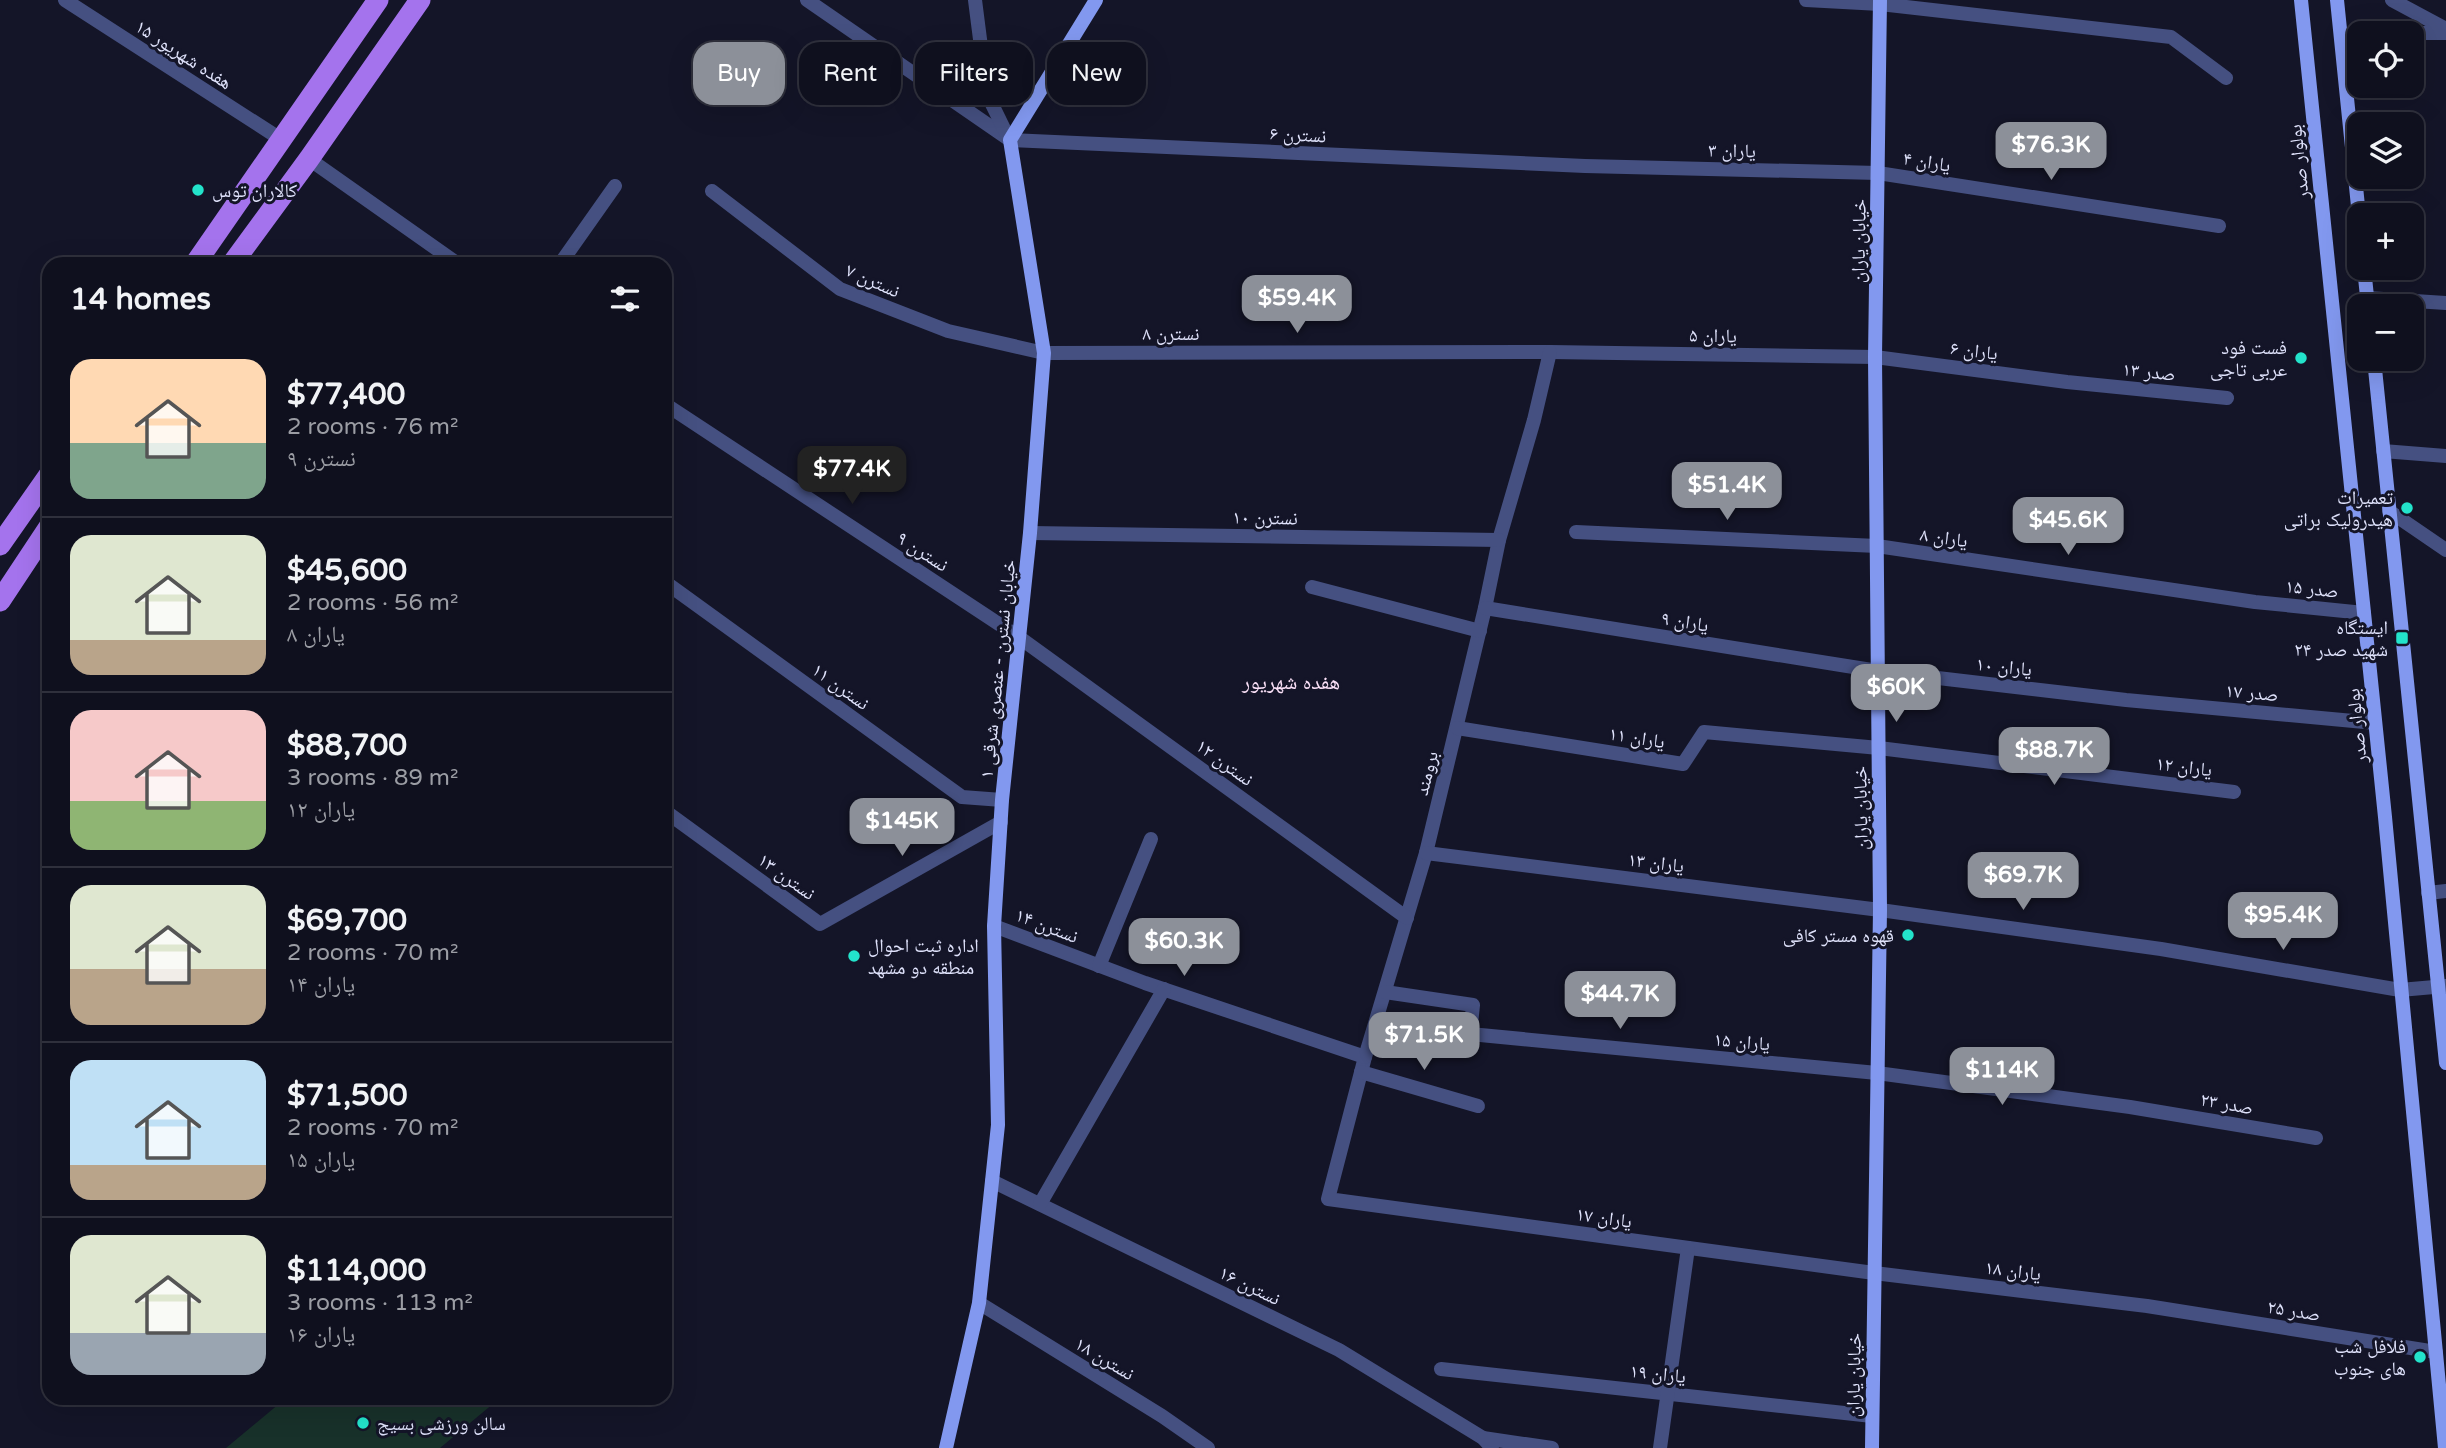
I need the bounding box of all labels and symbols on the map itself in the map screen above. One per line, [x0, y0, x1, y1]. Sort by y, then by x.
street label: هفده شهریور ۱۵ [131, 15, 236, 94]
pin: $76.3K [1994, 122, 2108, 182]
street label: نسترن ۶ [1269, 123, 1327, 147]
street label: بولوار صدر [2284, 123, 2314, 201]
street label: یاران ۳ [1708, 140, 1756, 162]
street label: یاران ۴ [1902, 147, 1952, 177]
place label: كالاران توس [212, 180, 297, 202]
marker: كالاران توس [190, 182, 206, 198]
street label: خیابان یاران [1847, 199, 1871, 283]
street label: نسترن ۷ [842, 259, 903, 303]
pin: $59.4K [1240, 276, 1354, 335]
street label: نسترن ۸ [1143, 323, 1199, 345]
street label: یاران ۵ [1689, 325, 1737, 347]
street label: یاران ۶ [1949, 337, 1999, 365]
place label: فست فود عربی تاجی [2210, 337, 2287, 381]
marker: فست فود عربی تاجی [2293, 350, 2309, 366]
street label: صدر ۱۳ [2121, 358, 2177, 386]
pin: $77.4K [795, 447, 909, 506]
pin: $51.4K [1670, 462, 1784, 522]
place label: تعمیرات هیدرولیک براتی [2284, 487, 2393, 531]
pin: $45.6K [2011, 498, 2125, 557]
marker: تعمیرات هیدرولیک براتی [2399, 500, 2415, 516]
street label: نسترن ۱۰ [1232, 506, 1298, 530]
street label: یاران ۸ [1919, 524, 1969, 552]
street label: نسترن ۹ [893, 527, 952, 577]
street label: خیابان نسترن - عنصری شرقی ۱ [976, 559, 1020, 780]
street label: صدر ۱۵ [2284, 575, 2340, 603]
street label: یاران ۹ [1660, 607, 1710, 637]
place label: ایستگاه شهید صدر ۲۴ [2294, 617, 2388, 661]
marker: ایستگاه شهید صدر ۲۴ [2394, 630, 2410, 646]
street label: یاران ۱۰ [1975, 653, 2033, 681]
street label: نسترن ۱۱ [807, 659, 873, 715]
pin: $60K [1855, 664, 1937, 724]
district label: هفده شهریور [1241, 670, 1340, 695]
street label: صدر ۱۷ [2224, 680, 2279, 706]
street label: بولوار صدر [2342, 687, 2372, 765]
street label: یاران ۱۱ [1607, 723, 1666, 753]
pin: $88.7K [1997, 728, 2111, 787]
street label: نسترن ۱۲ [1191, 735, 1257, 791]
street label: برومند [1411, 749, 1443, 798]
street label: یاران ۱۲ [2155, 753, 2213, 781]
street label: خیابان یاران [1849, 766, 1873, 850]
pin: $145K [853, 798, 951, 858]
street label: نسترن ۱۳ [753, 849, 819, 905]
street label: یاران ۱۳ [1627, 849, 1685, 877]
pin: $69.7K [1966, 852, 2080, 912]
pin: $95.4K [2226, 892, 2340, 952]
street label: نسترن ۱۴ [1012, 904, 1081, 948]
pin: $60.3K [1127, 918, 1241, 978]
place label: قهوه مستر کافی [1783, 925, 1894, 947]
marker: قهوه مستر کافی [1900, 927, 1916, 943]
place label: اداره ثبت احوال منطقه دو مشهد [868, 935, 979, 979]
marker: اداره ثبت احوال منطقه دو مشهد [846, 948, 862, 964]
pin: $44.7K [1563, 972, 1677, 1031]
pin: $71.5K [1367, 1012, 1481, 1072]
street label: یاران ۱۵ [1713, 1029, 1771, 1055]
pin: $114K [1953, 1048, 2051, 1107]
street label: صدر ۲۳ [2199, 1089, 2255, 1119]
street label: یاران ۱۷ [1574, 1203, 1633, 1233]
street label: یاران ۱۸ [1984, 1257, 2042, 1285]
street label: نسترن ۱۶ [1215, 1262, 1284, 1310]
street label: صدر ۲۵ [2266, 1296, 2322, 1326]
street label: نسترن ۱۸ [1071, 1333, 1138, 1385]
street label: خیابان یاران [1842, 1333, 1866, 1417]
place label: فلافل شب های جنوب [2334, 1336, 2406, 1380]
marker: فلافل شب های جنوب [2412, 1349, 2428, 1365]
street label: یاران ۱۹ [1629, 1360, 1687, 1388]
place label: سالن ورزشی بسیج [377, 1413, 506, 1436]
marker: سالن ورزشی بسیج [355, 1415, 371, 1431]

